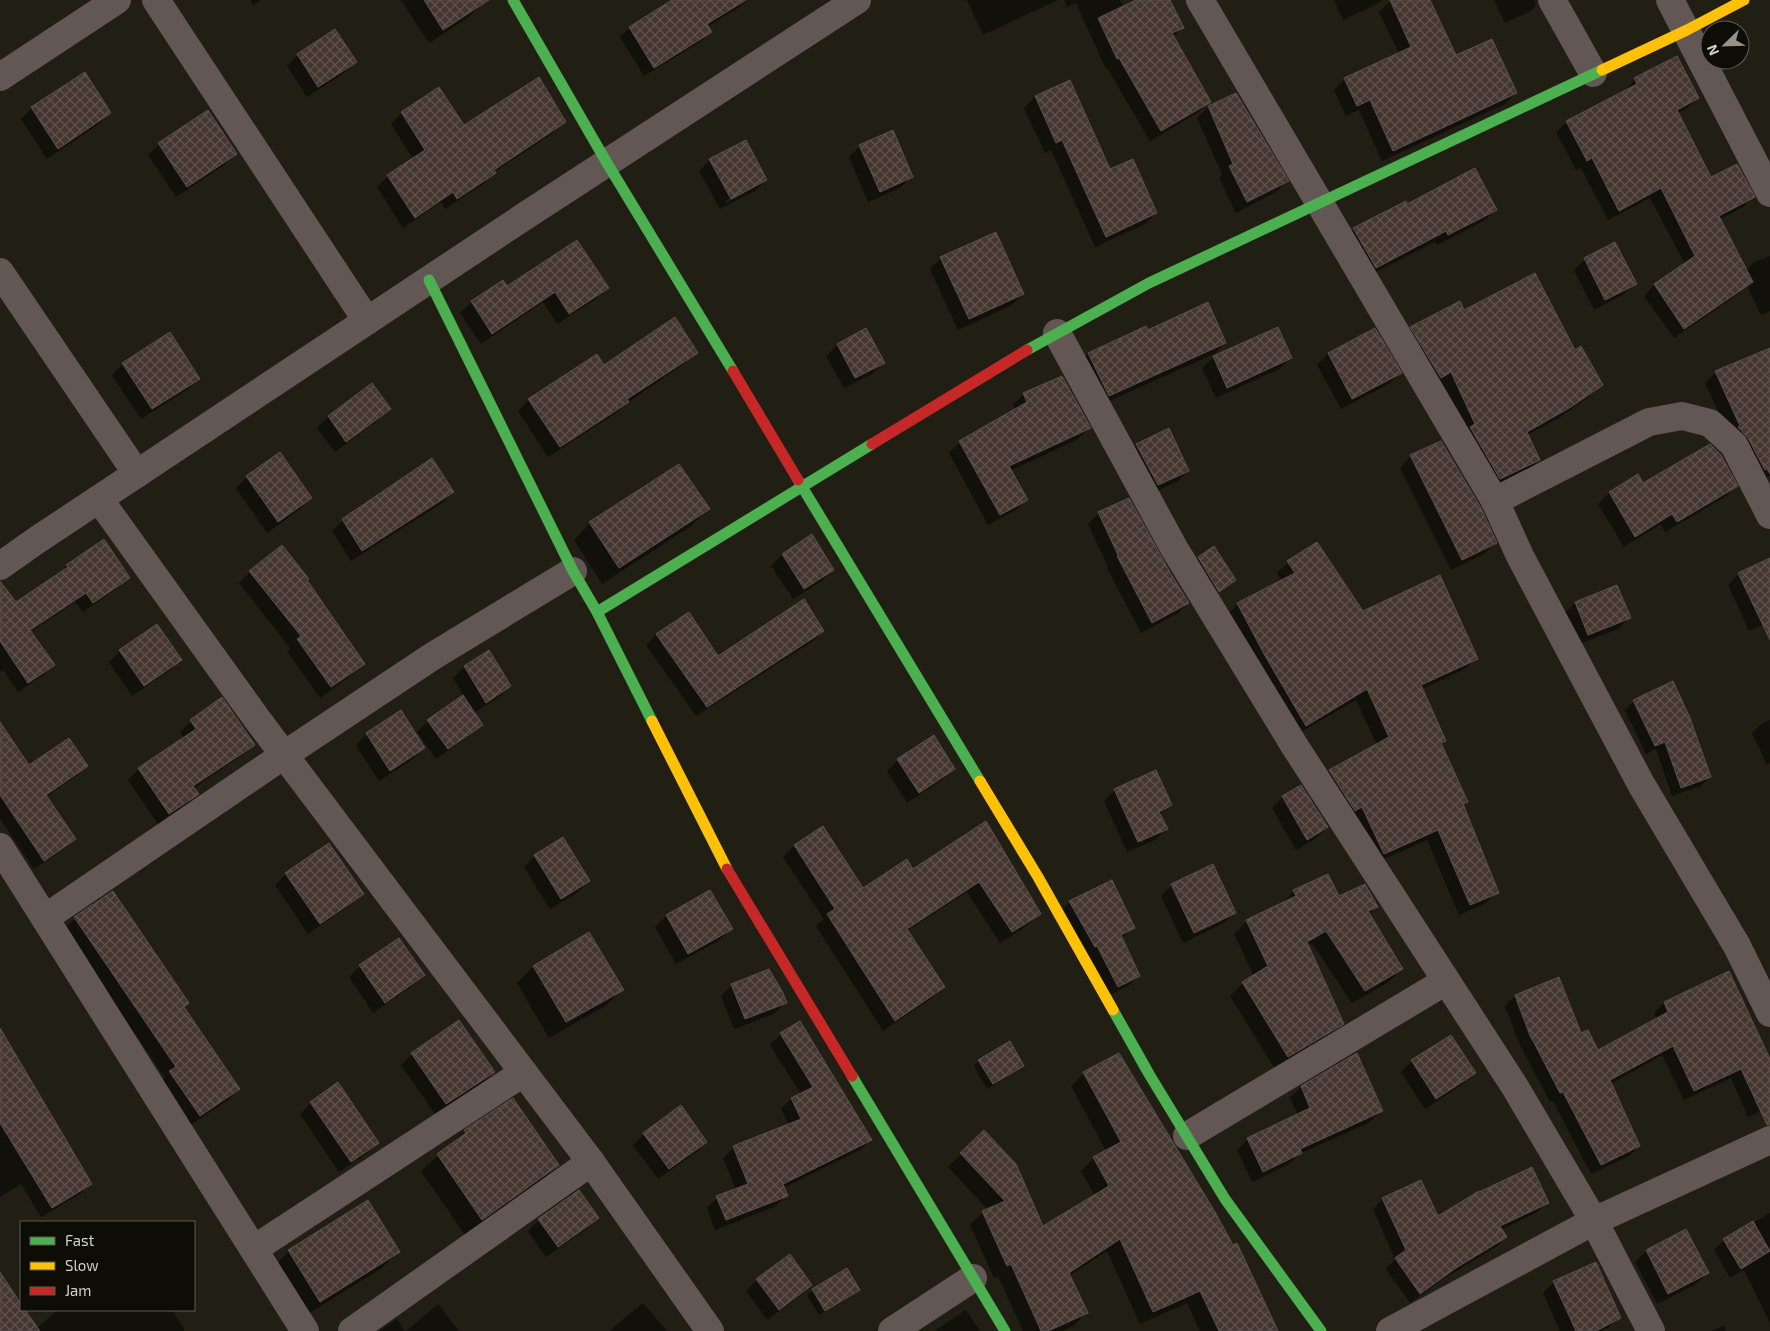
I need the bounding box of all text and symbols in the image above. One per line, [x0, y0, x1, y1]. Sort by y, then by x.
north arrow [1700, 20, 1750, 70]
text: N [1703, 42, 1722, 58]
legend [20, 1221, 195, 1311]
text: Fast [65, 1231, 95, 1249]
text: Slow [65, 1256, 99, 1274]
text: Jam [65, 1281, 91, 1299]

